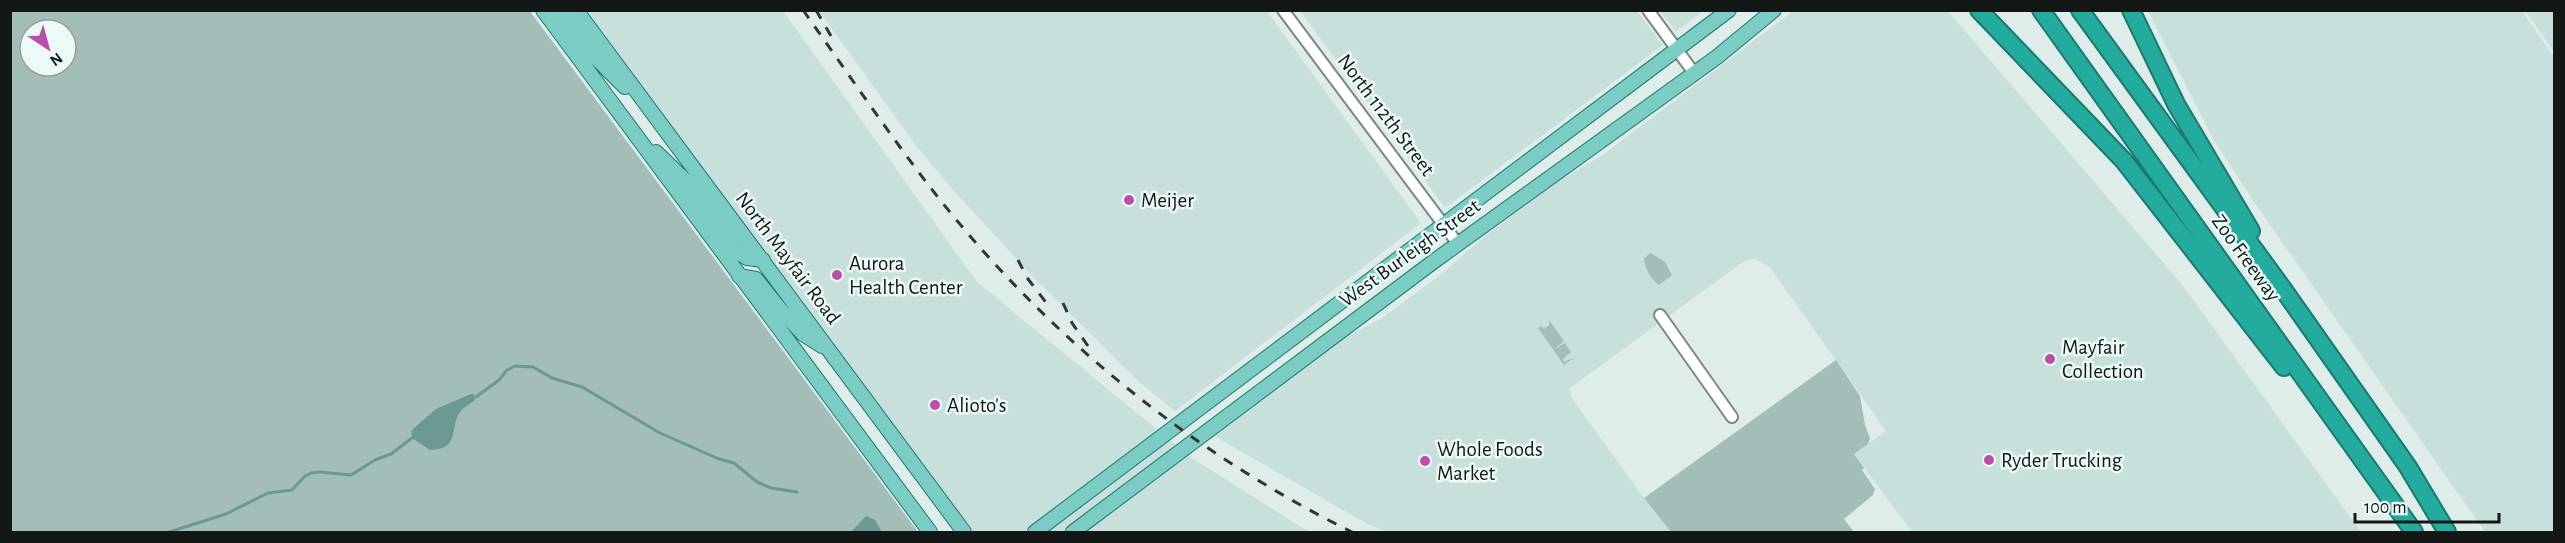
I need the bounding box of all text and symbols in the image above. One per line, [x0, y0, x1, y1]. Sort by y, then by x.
north arrow [18, 18, 78, 78]
text: N [47, 50, 65, 69]
street label: North 112th Street [1334, 50, 1439, 180]
street label: North Mayfair Road [732, 188, 844, 328]
place label: Meijer [1141, 190, 1194, 211]
marker: Meijer [1122, 193, 1136, 207]
street label: West Burleigh Street [1336, 195, 1484, 311]
street label: Zoo Freeway [2208, 211, 2284, 305]
place label: Aurora Health Center [849, 253, 963, 298]
marker: Aurora Health Center [830, 268, 844, 282]
place label: Mayfair Collection [2062, 337, 2144, 382]
marker: Mayfair Collection [2043, 352, 2057, 366]
place label: Alioto's [947, 395, 1007, 416]
marker: Alioto's [928, 398, 942, 412]
place label: Whole Foods Market [1437, 439, 1543, 484]
place label: Ryder Trucking [2001, 450, 2123, 471]
marker: Ryder Trucking [1982, 453, 1996, 467]
marker: Whole Foods Market [1418, 454, 1432, 468]
scale bar [2355, 486, 2499, 524]
text: 100 m [2364, 499, 2407, 517]

